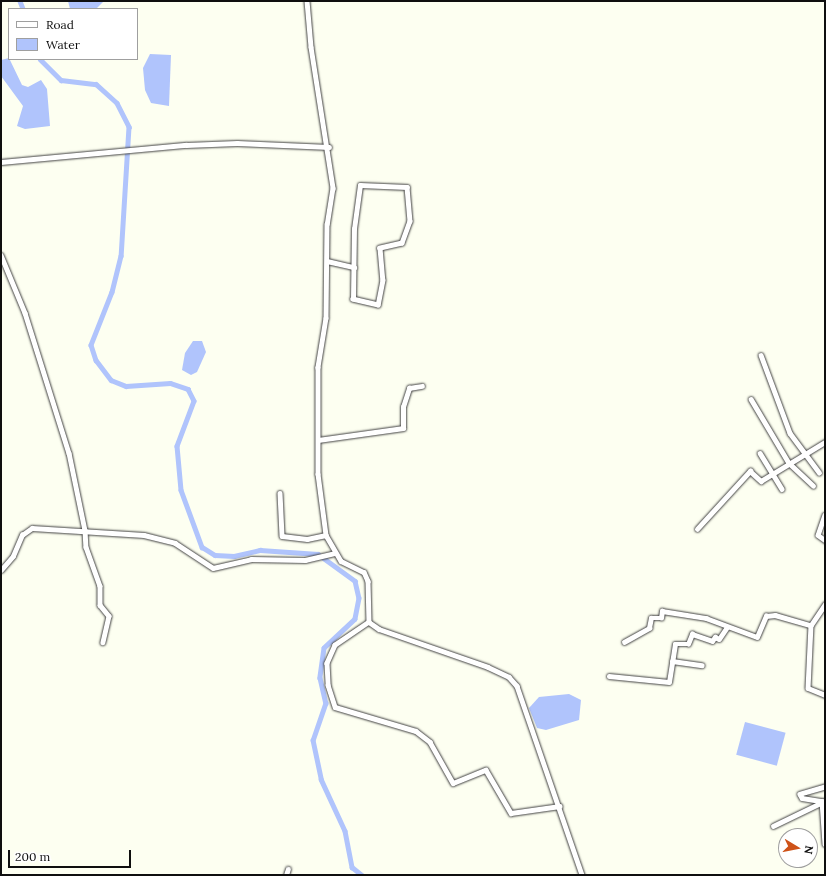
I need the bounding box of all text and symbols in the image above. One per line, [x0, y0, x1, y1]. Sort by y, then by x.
legend [8, 8, 138, 60]
text: Road [46, 17, 74, 32]
text: Water [46, 37, 80, 52]
north arrow [778, 828, 818, 868]
scale bar [10, 842, 133, 868]
text: N [801, 844, 816, 855]
text: 200 m [15, 849, 50, 864]

